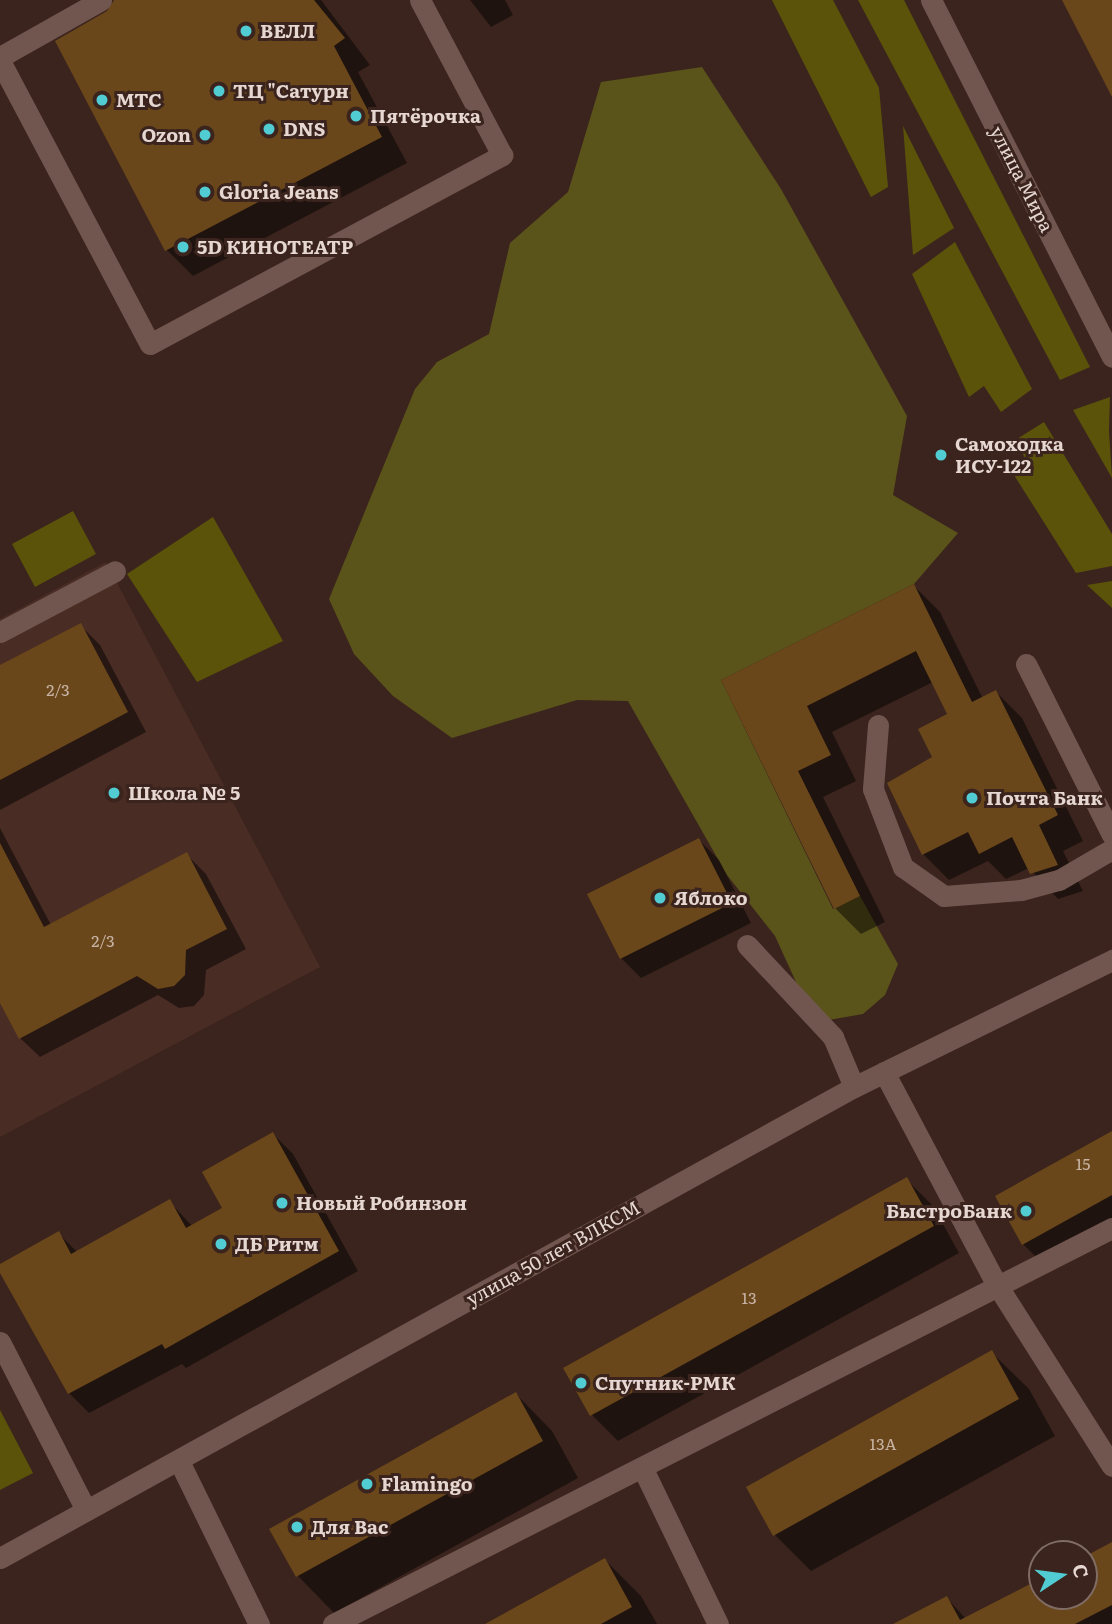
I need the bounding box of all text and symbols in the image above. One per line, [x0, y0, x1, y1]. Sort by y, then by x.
place label: ВЕЛЛ [260, 20, 315, 42]
marker: ВЕЛЛ [238, 23, 254, 39]
place label: ТЦ "Сатурн [233, 80, 349, 102]
marker: ТЦ "Сатурн [211, 83, 227, 99]
place label: МТС [116, 89, 162, 111]
marker: МТС [94, 92, 110, 108]
place label: Пятёрочка [370, 105, 481, 127]
marker: Пятёрочка [348, 108, 364, 124]
place label: DNS [283, 118, 325, 140]
marker: DNS [261, 121, 277, 137]
street label: улица Мира [985, 122, 1059, 236]
place label: Ozon [141, 124, 191, 146]
marker: Ozon [197, 127, 213, 143]
place label: Gloria Jeans [219, 181, 339, 203]
marker: Gloria Jeans [197, 184, 213, 200]
place label: 5D КИНОТЕАТР [197, 236, 353, 258]
marker: 5D КИНОТЕАТР [175, 239, 191, 255]
place label: Самоходка ИСУ-122 [955, 433, 1064, 477]
marker: Самоходка ИСУ-122 [933, 447, 949, 463]
house number: 2/3 [46, 679, 70, 699]
place label: Школа № 5 [128, 782, 240, 804]
marker: Школа № 5 [106, 785, 122, 801]
place label: Почта Банк [986, 787, 1103, 809]
marker: Почта Банк [964, 790, 980, 806]
place label: Яблоко [674, 887, 748, 909]
marker: Яблоко [652, 890, 668, 906]
house number: 2/3 [91, 930, 115, 950]
house number: 15 [1076, 1153, 1090, 1173]
place label: Новый Робинзон [296, 1192, 467, 1214]
marker: Новый Робинзон [274, 1195, 290, 1211]
street label: улица 50 лет ВЛКСМ [462, 1196, 644, 1310]
place label: БыстроБанк [886, 1200, 1012, 1222]
marker: БыстроБанк [1018, 1203, 1034, 1219]
place label: ДБ Ритм [235, 1233, 319, 1255]
marker: ДБ Ритм [213, 1236, 229, 1252]
house number: 13 [741, 1287, 757, 1307]
place label: Спутник-РМК [595, 1372, 736, 1394]
marker: Спутник-РМК [573, 1375, 589, 1391]
house number: 13А [870, 1433, 896, 1453]
place label: Flamingo [381, 1473, 473, 1495]
marker: Flamingo [359, 1476, 375, 1492]
place label: Для Вас [311, 1516, 388, 1538]
marker: Для Вас [289, 1519, 305, 1535]
north arrow [1028, 1540, 1098, 1610]
text: С [1066, 1561, 1097, 1580]

